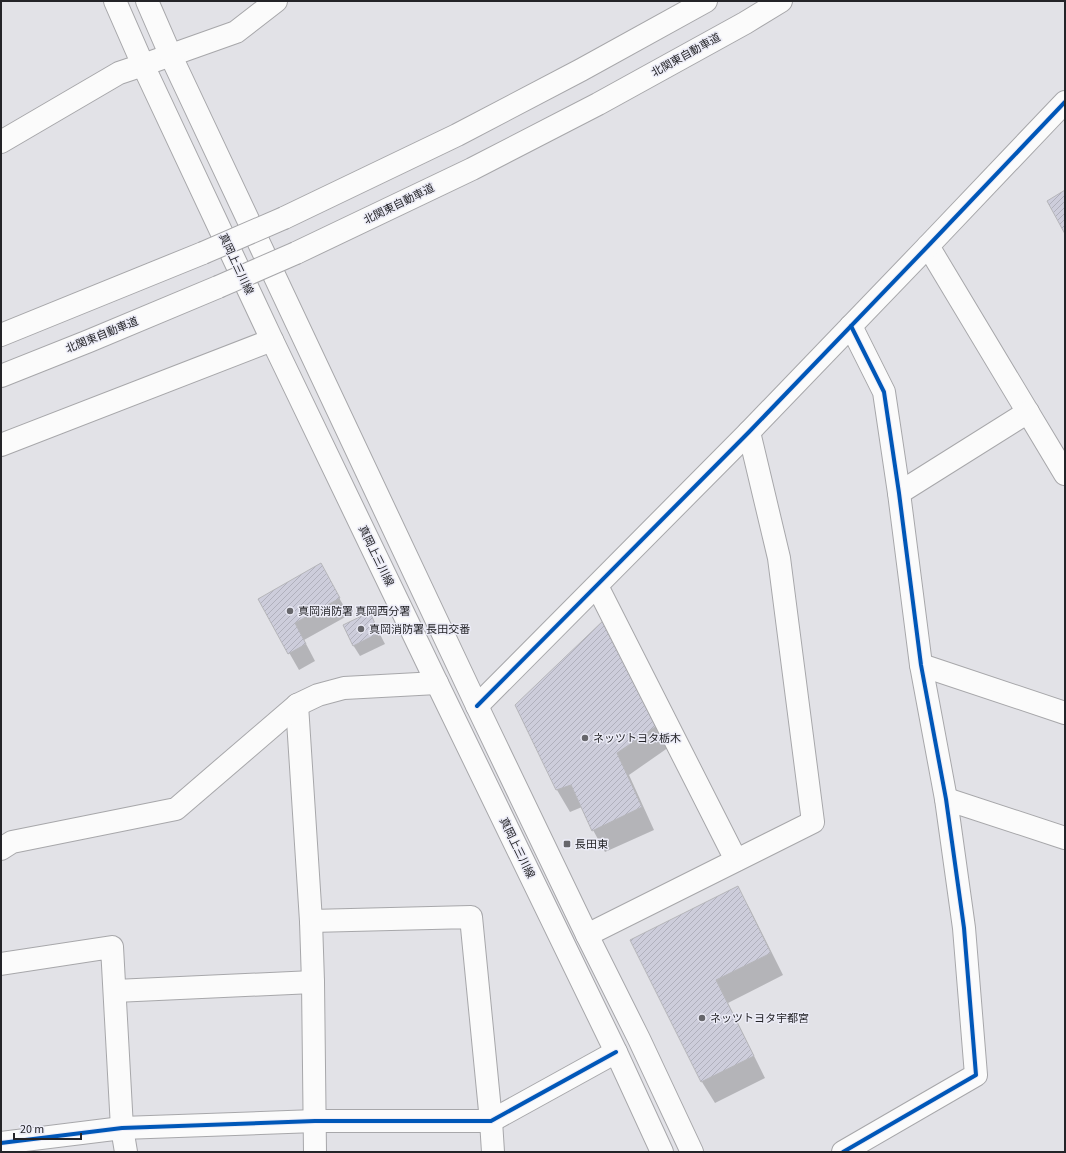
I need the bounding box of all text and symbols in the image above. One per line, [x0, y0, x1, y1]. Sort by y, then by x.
street label: 北関東自動車道 [649, 30, 723, 80]
street label: 北関東自動車道 [361, 180, 437, 228]
street label: 真岡上三川線 [215, 231, 257, 297]
street label: 北関東自動車道 [63, 314, 141, 356]
street label: 真岡上三川線 [355, 523, 397, 589]
place label: 真岡消防署 真岡西分署 [298, 604, 410, 619]
marker: 真岡消防署 真岡西分署 [285, 606, 295, 616]
place label: 真岡消防署 長田交番 [369, 622, 470, 637]
marker: 真岡消防署 長田交番 [356, 624, 366, 634]
place label: ネッツトヨタ栃木 [593, 731, 681, 746]
marker: ネッツトヨタ栃木 [580, 733, 590, 743]
street label: 真岡上三川線 [496, 815, 538, 881]
place label: 長田東 [575, 837, 608, 852]
marker: 長田東 [562, 839, 572, 849]
place label: ネッツトヨタ宇都宮 [710, 1011, 809, 1026]
marker: ネッツトヨタ宇都宮 [697, 1013, 707, 1023]
scale bar [14, 1115, 81, 1141]
text: 20 m [20, 1121, 44, 1138]

